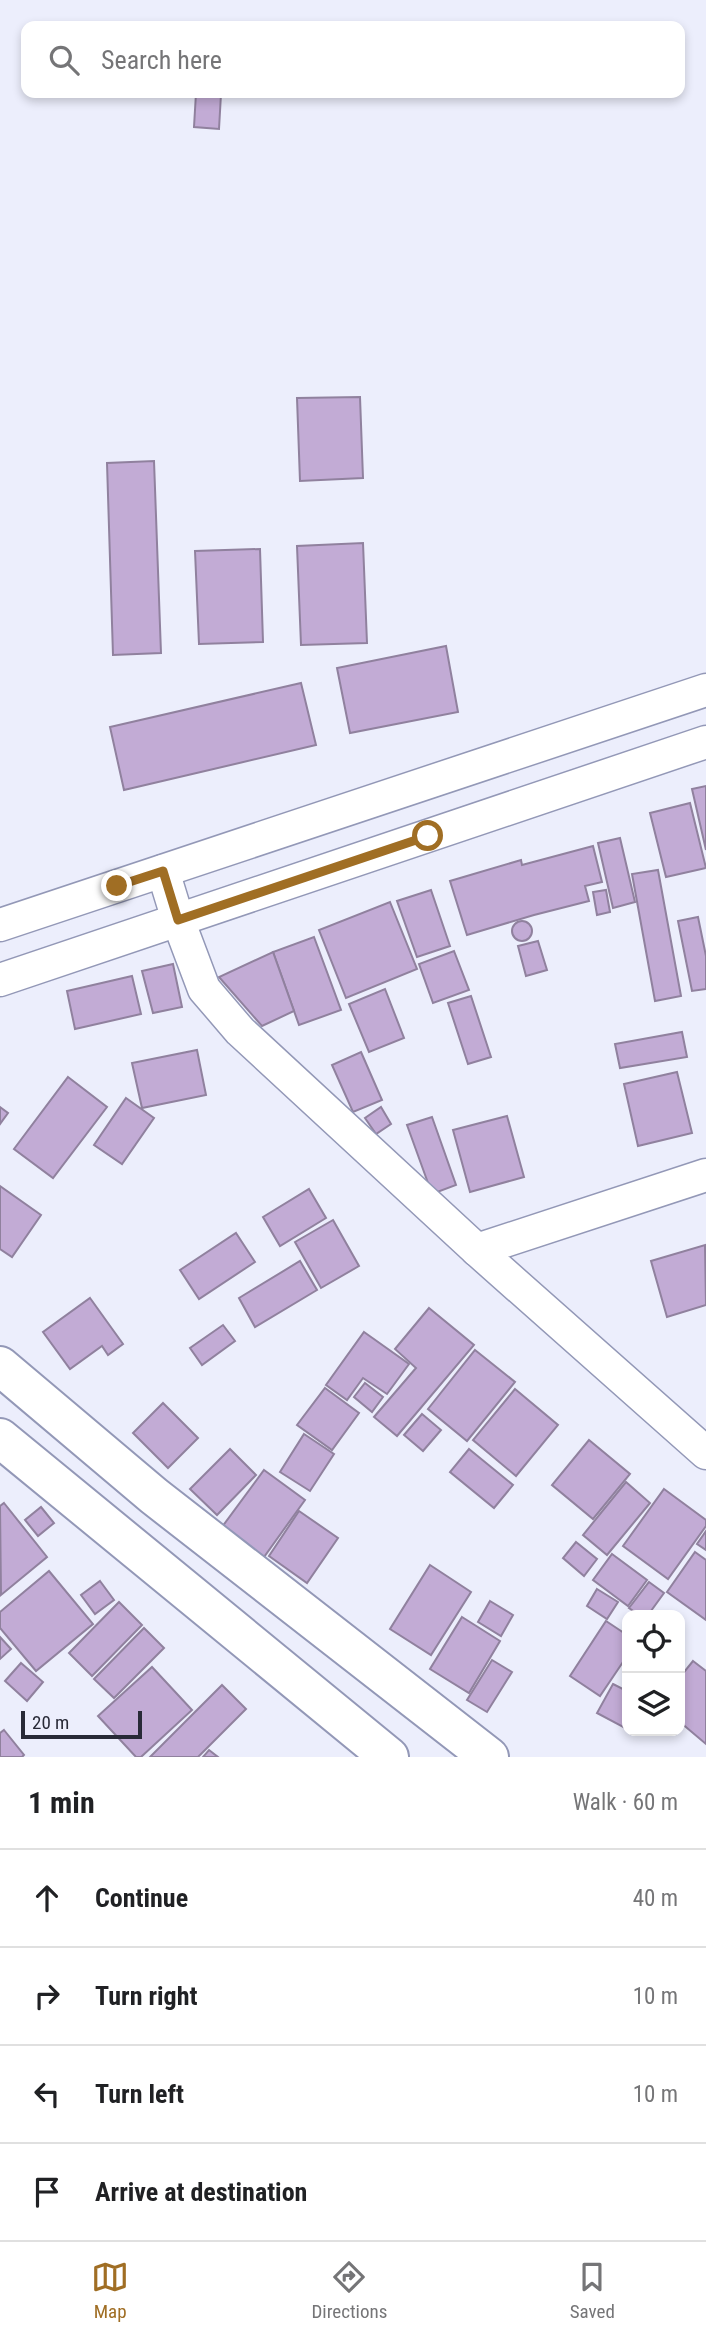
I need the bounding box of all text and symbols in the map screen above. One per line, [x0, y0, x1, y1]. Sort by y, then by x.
search box [21, 21, 685, 98]
icon: search [45, 41, 83, 79]
text: Search here [101, 45, 222, 75]
route start [412, 820, 443, 851]
route end [101, 870, 132, 901]
map controls [622, 1610, 685, 1736]
button: locate [622, 1610, 685, 1673]
button: layers [622, 1673, 685, 1736]
scale bar [21, 1708, 142, 1740]
text: 20 m [32, 1711, 69, 1734]
text: 1 min [28, 1785, 95, 1820]
text: Walk · 60 m [573, 1789, 678, 1816]
icon: ahead [28, 1879, 66, 1917]
text: Continue [95, 1883, 188, 1913]
text: 40 m [633, 1885, 678, 1912]
icon: right [28, 1977, 66, 2015]
text: Turn right [95, 1981, 197, 2011]
text: 10 m [633, 1983, 678, 2010]
icon: left [28, 2075, 66, 2113]
text: Turn left [95, 2079, 184, 2109]
text: 10 m [633, 2081, 678, 2108]
icon: arrive [28, 2173, 66, 2211]
text: Arrive at destination [95, 2177, 307, 2207]
tab: Map [91, 2258, 129, 2323]
tab: Directions [311, 2258, 387, 2323]
tab: Saved [570, 2258, 615, 2323]

